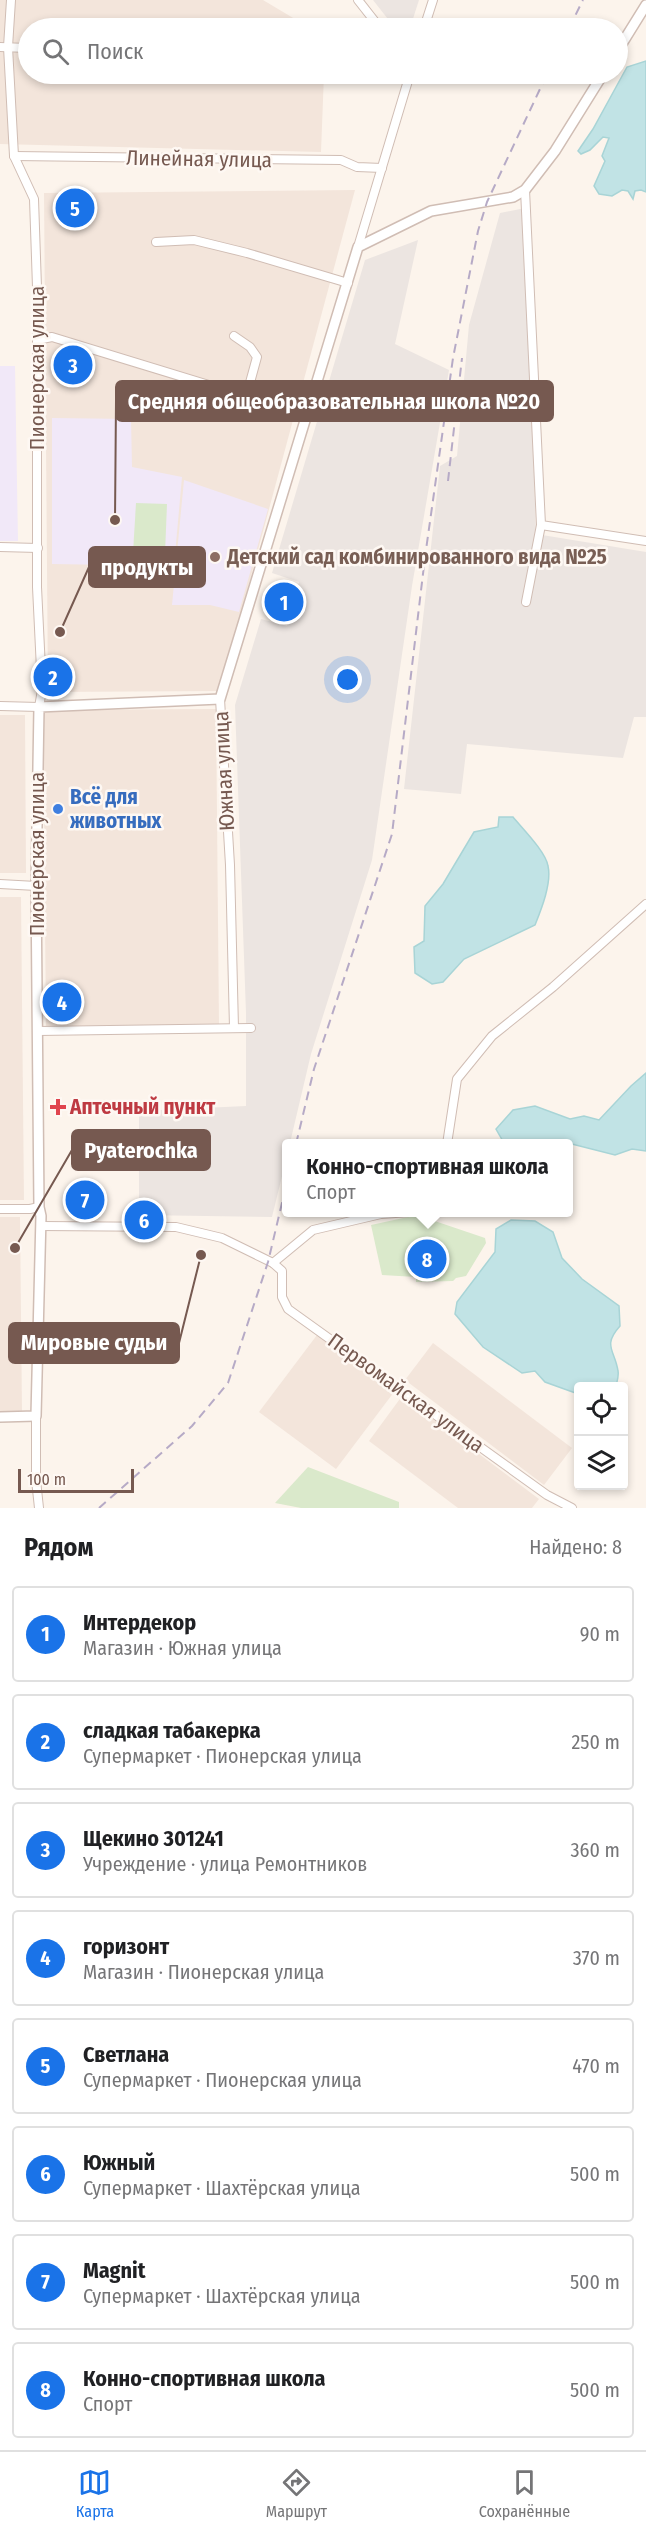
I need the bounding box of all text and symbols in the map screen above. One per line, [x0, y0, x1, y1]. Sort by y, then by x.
search box [18, 18, 628, 84]
icon: search [39, 35, 72, 68]
text: Поиск [87, 38, 143, 65]
street label: Линейная улица [126, 145, 272, 173]
pin: 5 [56, 186, 94, 230]
street label: Пионерская улица [24, 286, 50, 450]
pin: 3 [54, 342, 92, 388]
callout: Средняя общеобразовательная школа №20 [116, 381, 553, 421]
text: Средняя общеобразовательная школа №20 [128, 388, 540, 415]
place label: Детский сад комбинированного вида №25 [226, 544, 607, 570]
callout: продукты [89, 547, 205, 587]
marker: Детский сад комбинированного вида №25 [208, 550, 222, 564]
text: продукты [101, 554, 193, 581]
pin: 1 [264, 580, 304, 624]
pin: 2 [34, 654, 72, 700]
your location [333, 665, 362, 694]
street label: Южная улица [208, 710, 240, 832]
street label: Пионерская улица [24, 772, 50, 936]
place label: Всё для животных [69, 784, 163, 834]
marker: Всё для животных [51, 802, 65, 816]
pin: 4 [42, 980, 82, 1024]
place label: Аптечный пункт [69, 1094, 216, 1120]
marker: Аптечный пункт [51, 1100, 65, 1114]
callout: Pyaterochka [72, 1130, 210, 1170]
text: Pyaterochka [84, 1137, 198, 1164]
popup [282, 1139, 573, 1217]
text: Конно-спортивная школа [306, 1153, 549, 1180]
pin: 7 [66, 1178, 104, 1222]
text: Спорт [306, 1180, 356, 1204]
pin: 6 [124, 1198, 164, 1242]
pin: 8 [408, 1236, 446, 1282]
callout: Мировые судьи [9, 1323, 179, 1363]
street label: Первомайская улица [323, 1328, 489, 1458]
text: Мировые судьи [21, 1329, 167, 1356]
map controls [574, 1382, 628, 1490]
button: locate [574, 1382, 628, 1436]
button: layers [574, 1436, 628, 1490]
scale bar [18, 1466, 134, 1494]
text: 100 m [27, 1470, 66, 1489]
text: Рядом [24, 1532, 93, 1563]
text: Найдено: 8 [529, 1535, 622, 1559]
text: Интердекор [83, 1609, 196, 1636]
text: 1 [41, 1622, 50, 1646]
text: 90 m [580, 1622, 620, 1646]
text: Магазин · Южная улица [83, 1636, 282, 1660]
text: сладкая табакерка [83, 1717, 261, 1744]
text: 2 [41, 1730, 50, 1754]
text: 250 m [572, 1730, 620, 1754]
text: Супермаркет · Пионерская улица [83, 1744, 362, 1768]
text: Щекино 301241 [83, 1825, 224, 1852]
text: 3 [41, 1838, 50, 1862]
text: 360 m [571, 1838, 620, 1862]
text: Учреждение · улица Ремонтников [83, 1852, 367, 1876]
text: горизонт [83, 1933, 169, 1960]
text: 4 [40, 1946, 51, 1970]
text: 370 m [573, 1946, 620, 1970]
text: Магазин · Пионерская улица [83, 1960, 324, 1984]
text: Светлана [83, 2041, 169, 2068]
text: 5 [41, 2054, 50, 2078]
text: 470 m [572, 2054, 620, 2078]
text: Супермаркет · Пионерская улица [83, 2068, 362, 2092]
text: Южный [83, 2149, 155, 2176]
text: 6 [40, 2162, 51, 2186]
text: 500 m [570, 2162, 620, 2186]
text: Супермаркет · Шахтёрская улица [83, 2176, 361, 2200]
text: Magnit [83, 2257, 145, 2284]
text: 7 [41, 2270, 50, 2294]
text: 500 m [570, 2270, 620, 2294]
text: Супермаркет · Шахтёрская улица [83, 2284, 361, 2308]
text: Конно-спортивная школа [83, 2365, 325, 2392]
text: 8 [40, 2378, 51, 2402]
text: 500 m [570, 2378, 620, 2402]
text: Спорт [83, 2392, 132, 2416]
tab: Карта [76, 2466, 114, 2521]
tab: Маршрут [266, 2466, 327, 2521]
tab: Сохранённые [479, 2466, 570, 2521]

